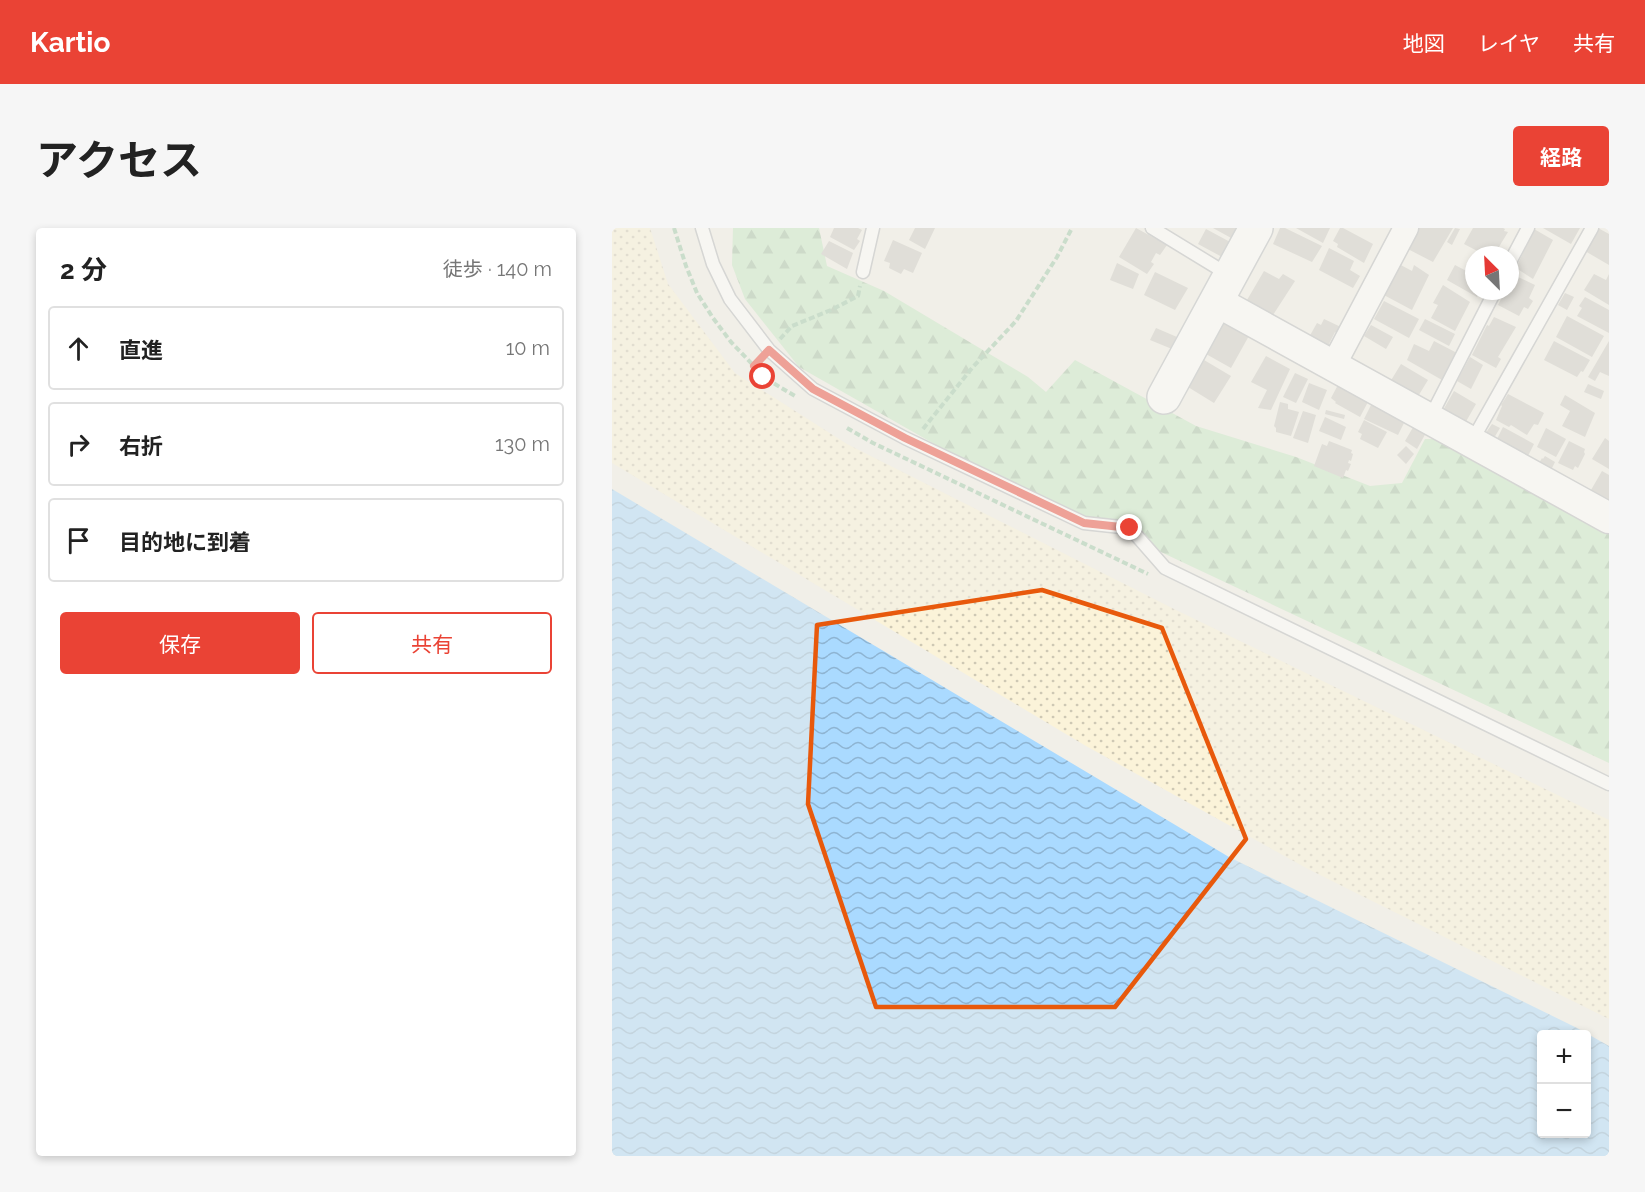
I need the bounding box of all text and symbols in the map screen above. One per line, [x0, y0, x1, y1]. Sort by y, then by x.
text: Kartio [30, 26, 110, 59]
text: 地図 [1403, 31, 1445, 56]
text: レイヤ [1478, 31, 1540, 56]
text: 共有 [1573, 31, 1615, 56]
button: 経路 [1513, 126, 1609, 186]
text: アクセス [36, 136, 202, 185]
north arrow [1465, 246, 1519, 300]
text: 2 分 [60, 255, 107, 285]
text: 徒歩 · 140 m [443, 257, 552, 281]
icon: ahead [62, 332, 95, 365]
text: 10 m [506, 336, 550, 360]
text: 直進 [119, 337, 163, 363]
route start [749, 363, 775, 389]
icon: right [62, 428, 95, 461]
text: 130 m [495, 432, 550, 456]
text: 右折 [119, 433, 163, 459]
route end [1116, 514, 1142, 540]
icon: arrive [62, 524, 95, 557]
text: 目的地に到着 [119, 529, 251, 555]
button: 保存 [60, 612, 300, 674]
button: 共有 [312, 612, 552, 674]
map controls [1537, 1030, 1591, 1138]
button: + [1537, 1030, 1591, 1084]
button: − [1537, 1084, 1591, 1138]

